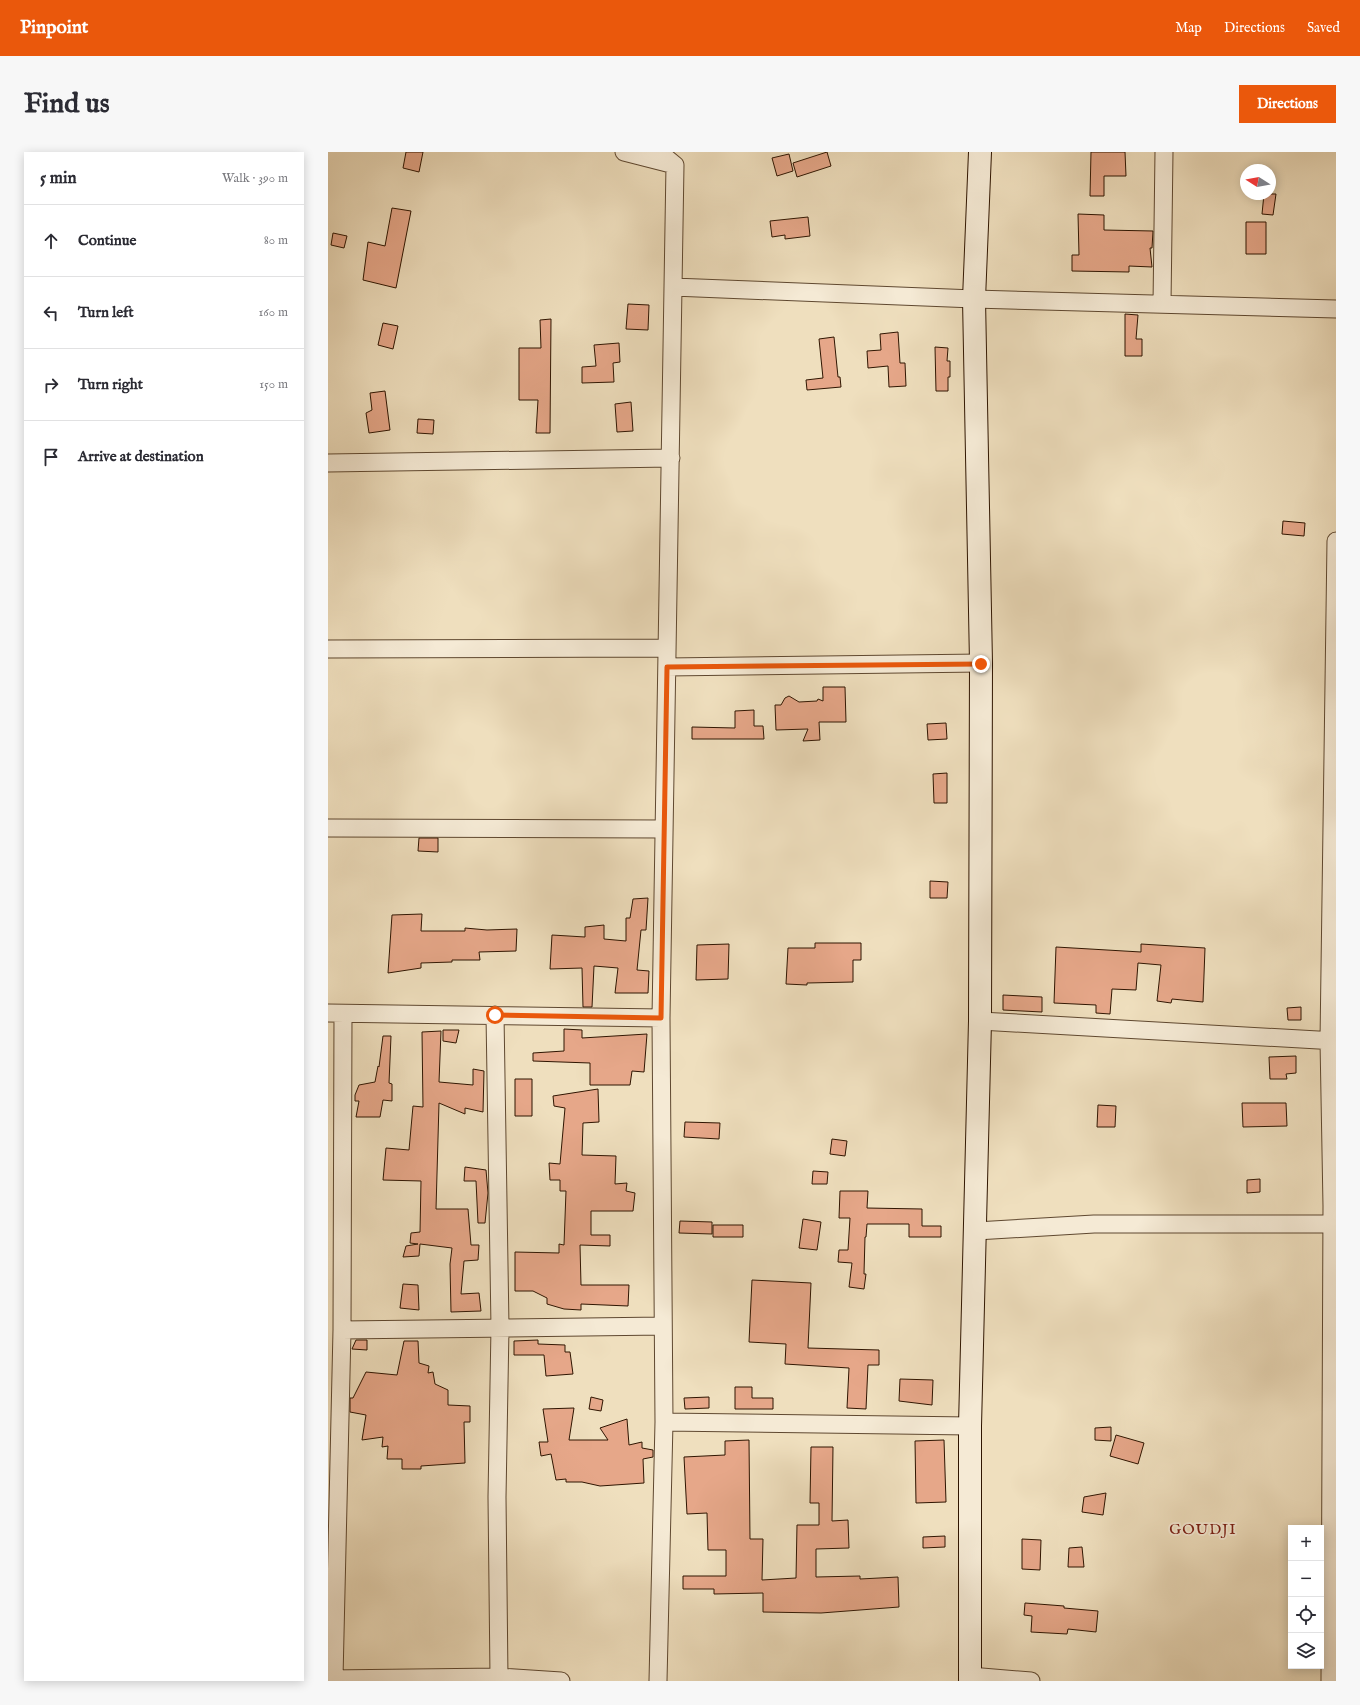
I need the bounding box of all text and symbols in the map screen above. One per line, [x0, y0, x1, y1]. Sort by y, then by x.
text: Pinpoint [20, 16, 88, 40]
text: Map [1175, 19, 1202, 37]
text: Directions [1224, 19, 1285, 37]
text: Saved [1307, 19, 1340, 37]
button: Directions [1239, 85, 1336, 123]
text: Find us [24, 87, 110, 122]
north arrow [1240, 164, 1276, 200]
text: 5 min [40, 168, 77, 189]
text: Walk · 390 m [222, 170, 288, 187]
icon: ahead [40, 230, 62, 252]
text: Continue [78, 231, 136, 250]
text: 80 m [264, 232, 288, 249]
icon: left [40, 302, 62, 324]
text: Turn left [78, 303, 134, 322]
text: 160 m [258, 304, 288, 321]
icon: right [40, 374, 62, 396]
text: Turn right [78, 375, 143, 394]
text: 150 m [259, 376, 288, 393]
icon: arrive [40, 446, 62, 468]
text: Arrive at destination [78, 447, 204, 466]
route end [972, 655, 990, 673]
route start [486, 1006, 504, 1024]
district label: GOUDJI [1169, 1520, 1237, 1539]
map controls [1288, 1525, 1324, 1669]
button: + [1288, 1525, 1324, 1561]
button: − [1288, 1561, 1324, 1597]
button: locate [1288, 1597, 1324, 1633]
button: layers [1288, 1633, 1324, 1669]

